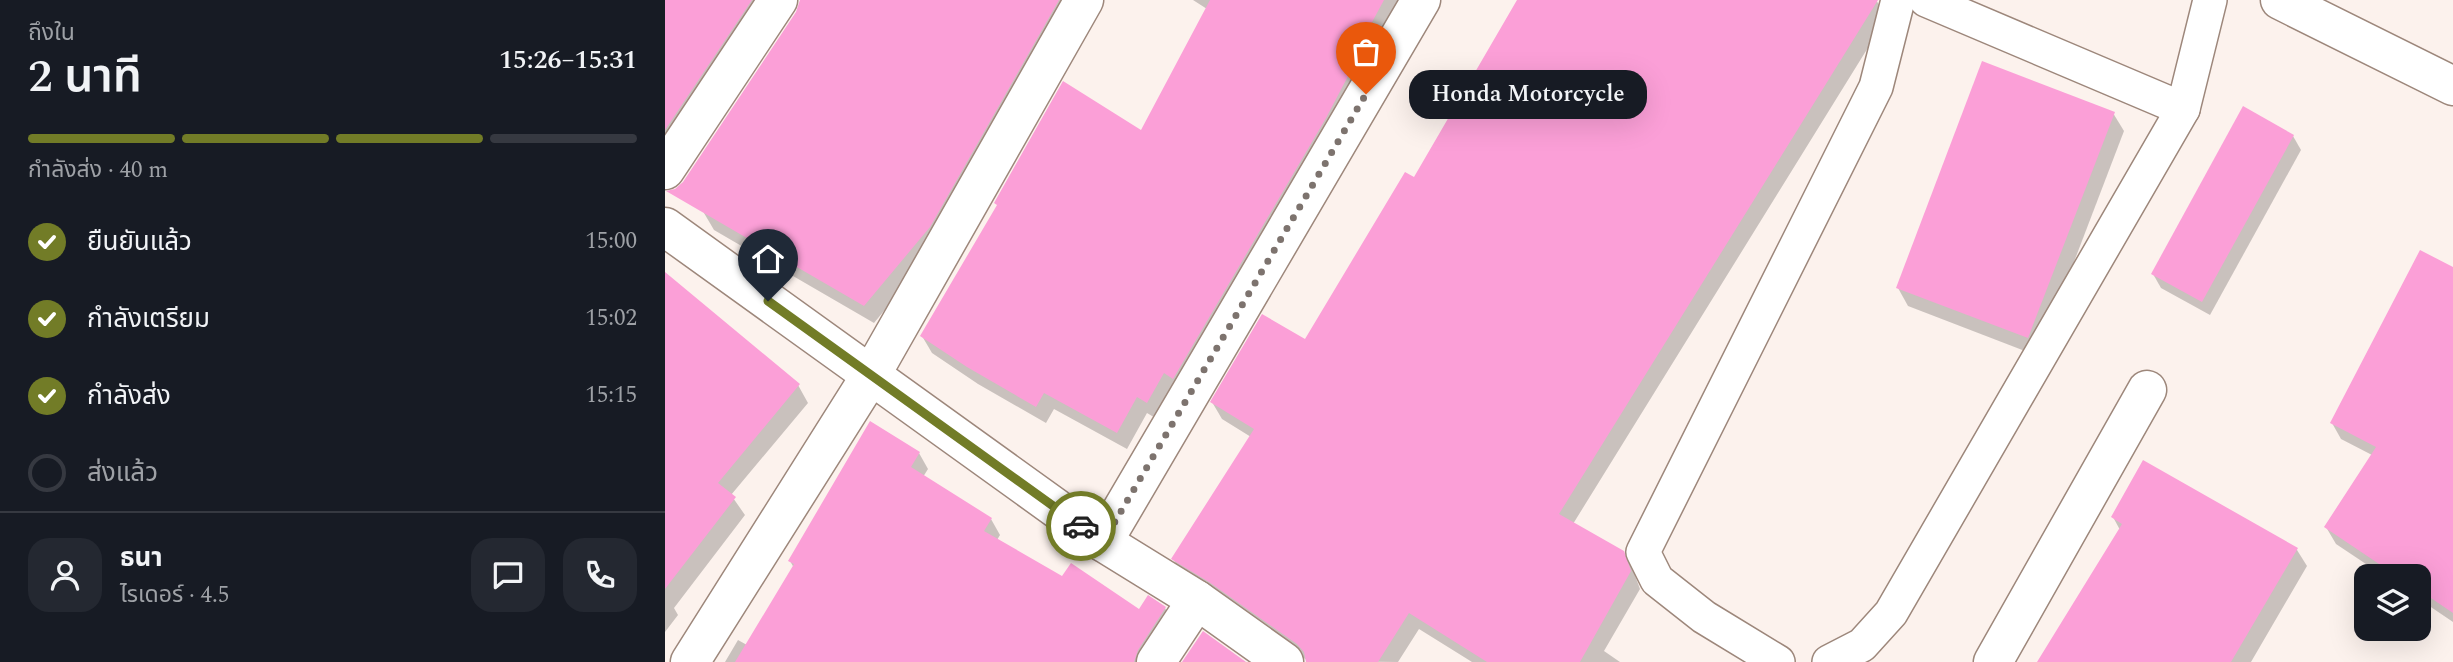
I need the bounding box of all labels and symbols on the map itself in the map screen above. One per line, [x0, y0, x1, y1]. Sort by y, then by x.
pin [1336, 22, 1396, 94]
callout: Honda Motorcycle [1408, 70, 1646, 119]
pin [738, 229, 798, 301]
courier [1046, 491, 1116, 561]

